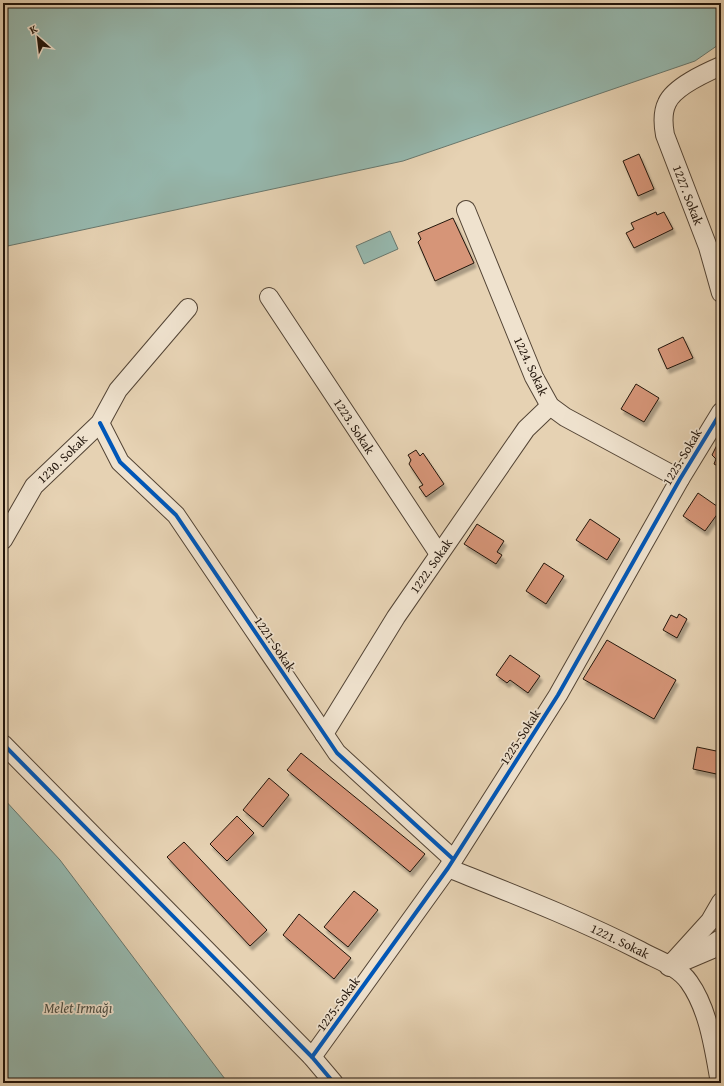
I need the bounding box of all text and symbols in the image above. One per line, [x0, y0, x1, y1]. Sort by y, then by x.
north arrow [18, 18, 58, 58]
text: K [26, 20, 40, 38]
street label: 1227. Sokak [668, 162, 708, 228]
street label: 1224. Sokak [509, 333, 553, 399]
street label: 1223. Sokak [329, 394, 379, 458]
street label: 1225. Sokak [658, 425, 707, 489]
street label: 1230. Sokak [33, 430, 92, 488]
street label: 1222. Sokak [405, 534, 457, 597]
street label: 1221. Sokak [249, 612, 301, 676]
street label: 1225. Sokak [495, 705, 545, 769]
street label: 1221. Sokak [587, 919, 653, 964]
street label: 1225. Sokak [312, 972, 365, 1035]
water label: Melet Irmağı [44, 998, 113, 1018]

